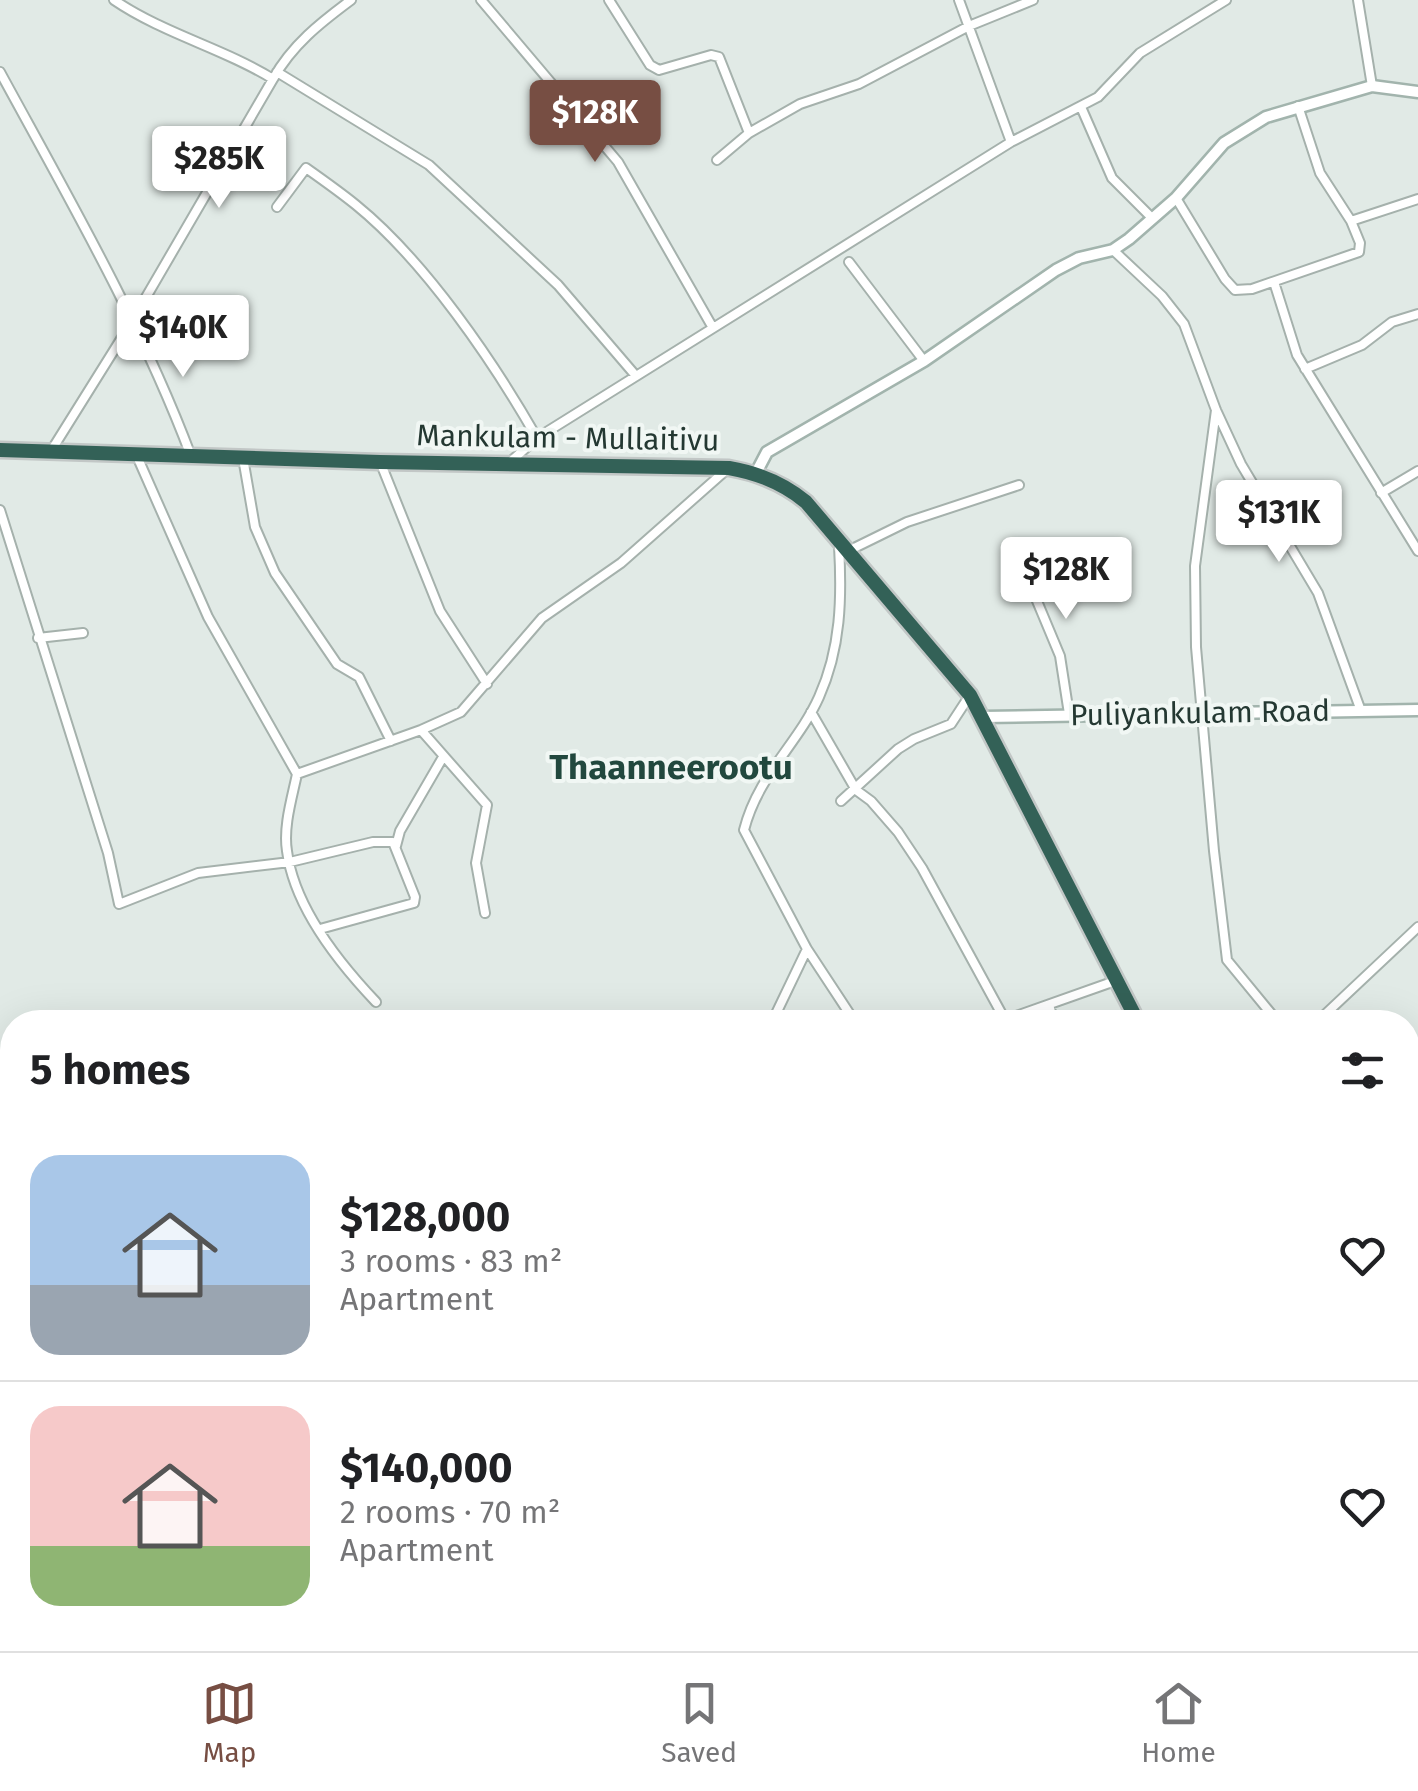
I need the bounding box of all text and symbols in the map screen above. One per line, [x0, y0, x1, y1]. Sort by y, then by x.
pin: $128K [525, 80, 665, 165]
text: $128K [552, 93, 638, 131]
pin: $285K [149, 126, 289, 211]
text: $285K [174, 139, 264, 177]
pin: $140K [113, 295, 253, 380]
text: $140K [139, 308, 227, 346]
street label: Mankulam - Mullaitivu [416, 417, 720, 459]
pin: $131K [1209, 480, 1349, 565]
text: $131K [1238, 493, 1320, 531]
pin: $128K [996, 537, 1136, 622]
text: $128K [1023, 550, 1109, 588]
street label: Puliyankulam Road [1070, 693, 1330, 733]
district label: Thaanneerootu [549, 746, 793, 788]
icon: filters [1335, 1043, 1390, 1098]
text: 5 homes [30, 1045, 190, 1095]
text: $128,000 [340, 1192, 510, 1242]
icon: home [110, 1195, 230, 1315]
icon: heart [1335, 1228, 1390, 1283]
text: 3 rooms · 83 m² [340, 1242, 562, 1280]
text: Apartment [340, 1280, 494, 1318]
text: $140,000 [340, 1443, 513, 1493]
icon: home [110, 1446, 230, 1566]
icon: heart [1335, 1479, 1390, 1534]
text: 2 rooms · 70 m² [340, 1493, 560, 1531]
text: Apartment [340, 1531, 494, 1569]
tab: Map [202, 1676, 257, 1769]
tab: Saved [661, 1676, 737, 1769]
tab: Home [1141, 1676, 1216, 1769]

